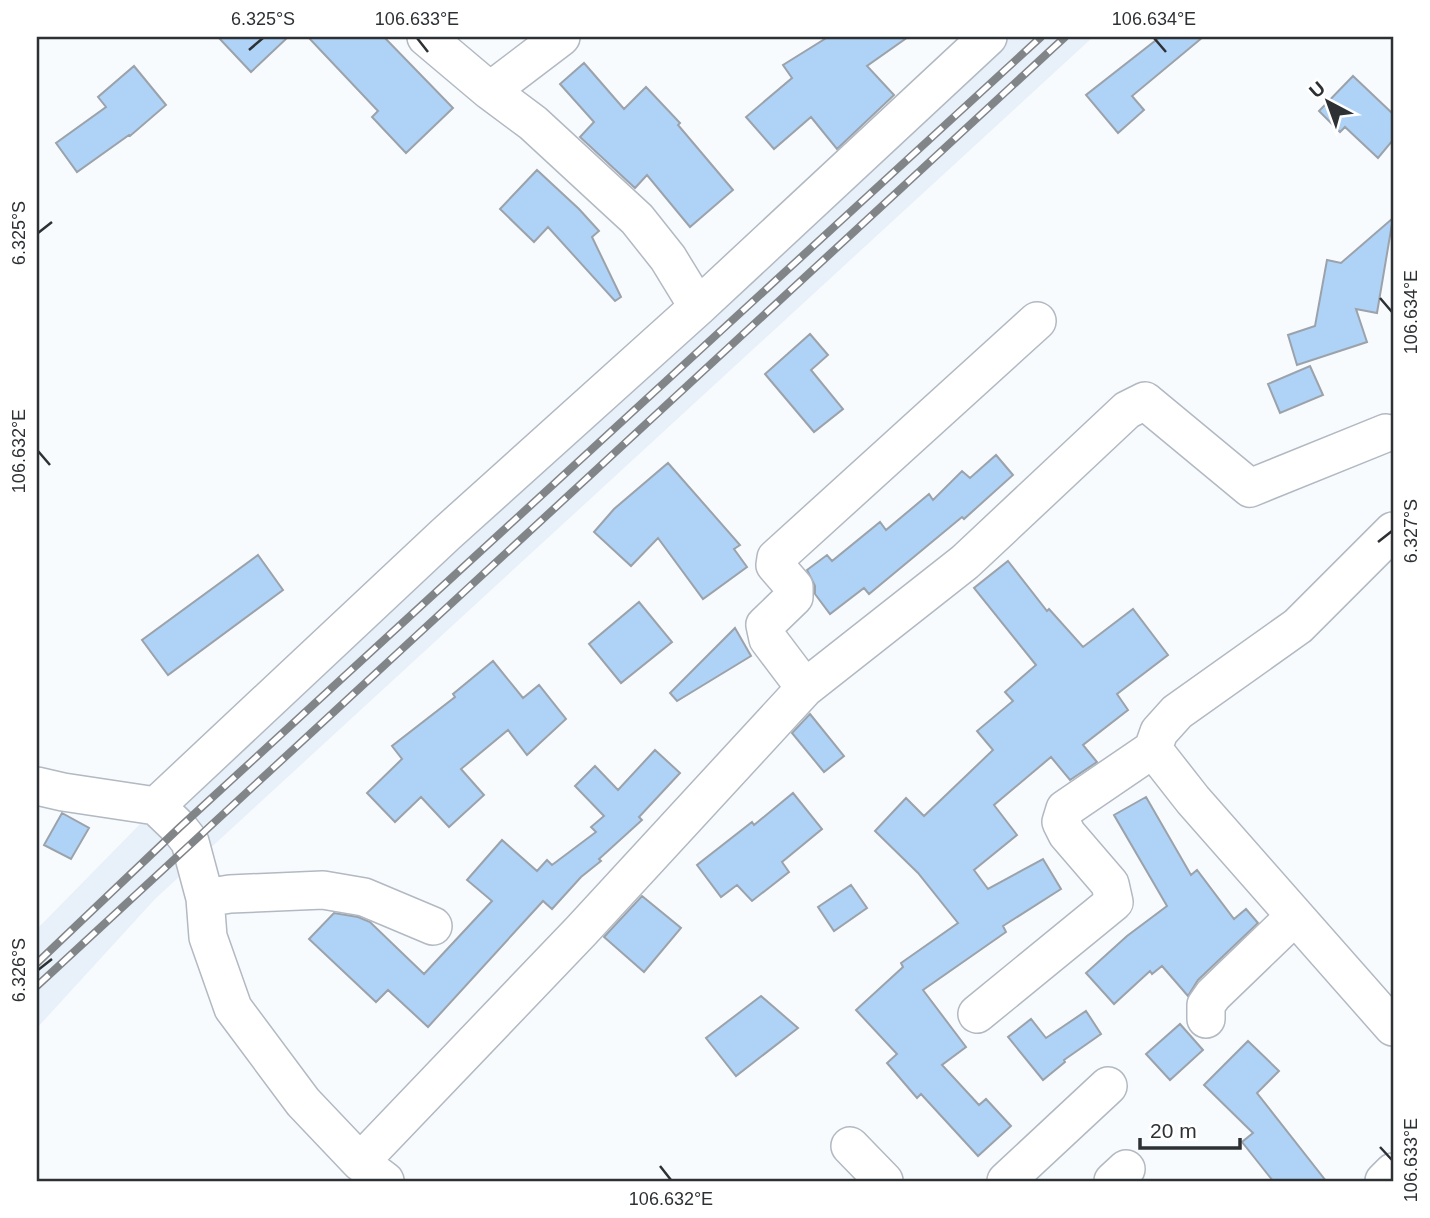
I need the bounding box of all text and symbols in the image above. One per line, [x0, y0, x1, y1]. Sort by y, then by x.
text: 6.325°S [231, 9, 295, 29]
text: 106.633°E [375, 9, 459, 29]
text: 106.634°E [1112, 9, 1196, 29]
north arrow [1294, 66, 1364, 136]
text: U [1305, 77, 1329, 102]
text: 6.325°S [9, 201, 29, 265]
text: 106.634°E [1401, 270, 1421, 354]
text: 106.632°E [9, 409, 29, 493]
text: 6.327°S [1401, 499, 1421, 563]
text: 6.326°S [9, 938, 29, 1002]
scale bar [1140, 1106, 1239, 1150]
text: 106.633°E [1401, 1118, 1421, 1202]
text: 20 m [1150, 1119, 1197, 1142]
text: 106.632°E [629, 1189, 713, 1209]

